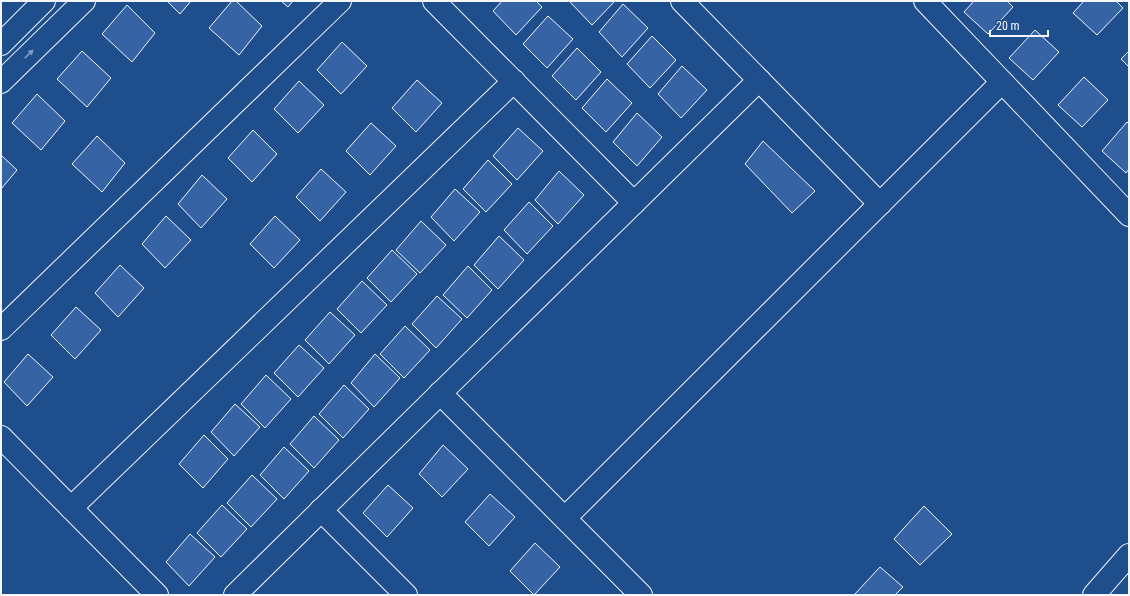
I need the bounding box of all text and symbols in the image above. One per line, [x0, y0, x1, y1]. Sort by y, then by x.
scale bar [990, 12, 1048, 38]
text: 20 m [996, 19, 1020, 33]
one-way arrow [24, 50, 34, 59]

